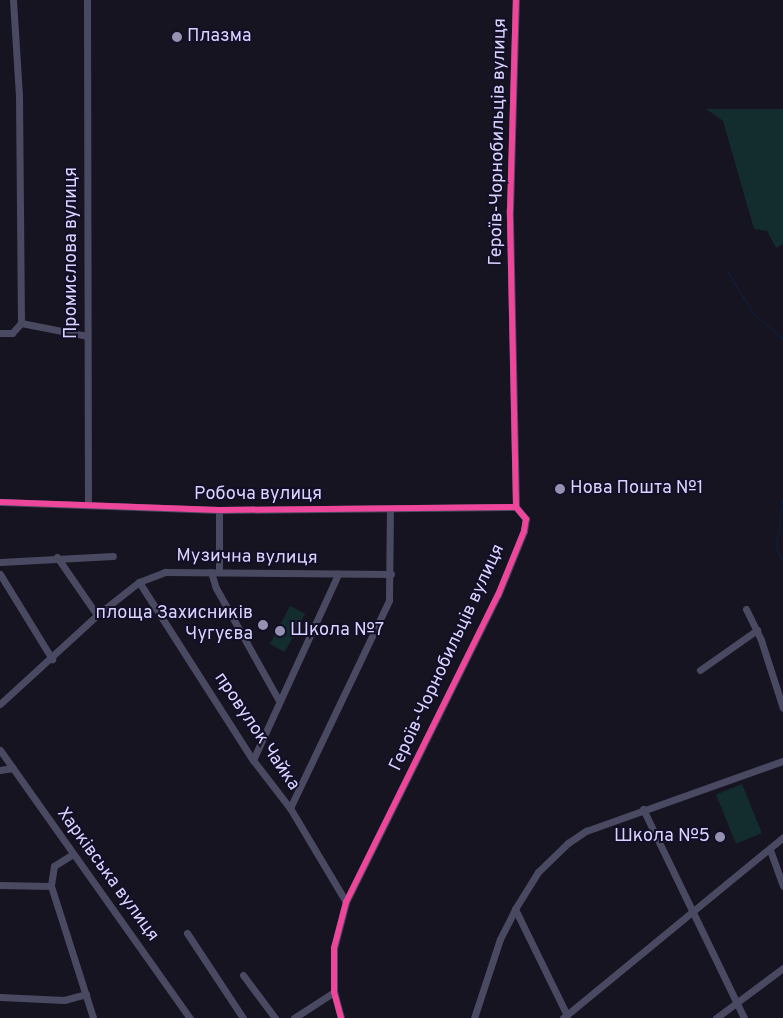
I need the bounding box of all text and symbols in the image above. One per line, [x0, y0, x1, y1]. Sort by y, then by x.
street label: Героїв-Чорнобильців вулиця [486, 18, 512, 266]
place label: Плазма [187, 26, 251, 48]
marker: Плазма [171, 31, 183, 43]
street label: Промислова вулиця [61, 167, 83, 339]
place label: Нова Пошта №1 [570, 478, 703, 500]
marker: Нова Пошта №1 [554, 483, 566, 495]
street label: Робоча вулиця [194, 484, 322, 506]
street label: Героїв-Чорнобильців вулиця [386, 541, 510, 775]
street label: Музична вулиця [176, 546, 318, 570]
place label: площа Захисників Чугуєва [96, 604, 253, 646]
marker: площа Захисників Чугуєва [257, 619, 269, 631]
place label: Школа №7 [290, 620, 384, 642]
marker: Школа №7 [274, 625, 286, 637]
street label: провулок Чайка [209, 669, 303, 795]
street label: Харківська вулиця [51, 804, 163, 946]
place label: Школа №5 [614, 826, 710, 848]
marker: Школа №5 [714, 831, 726, 843]

